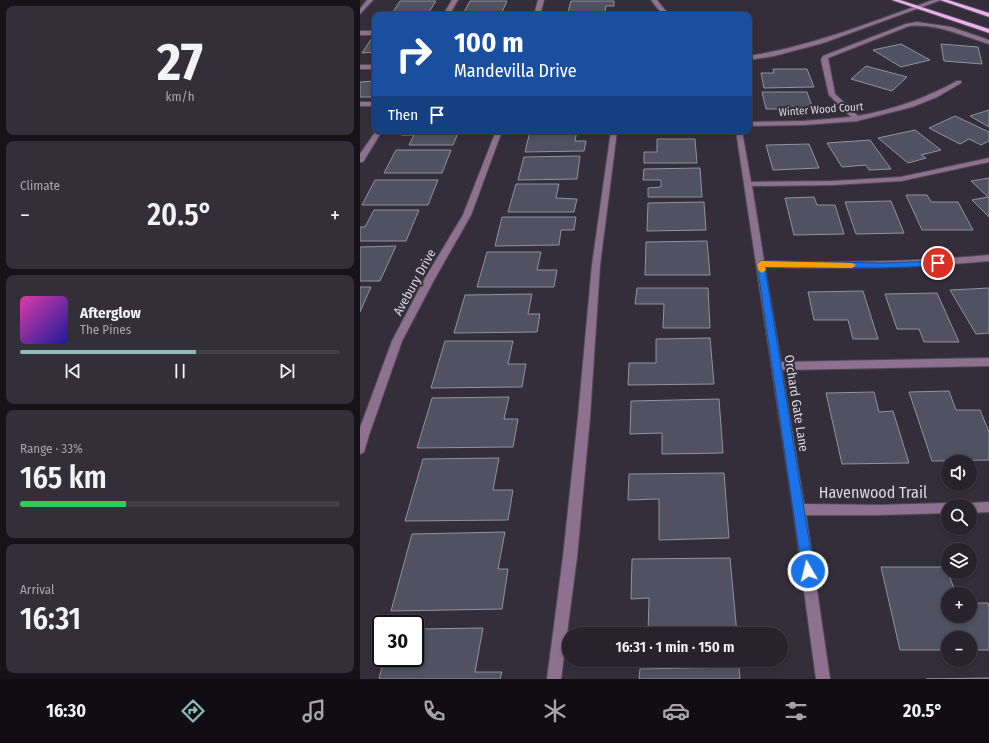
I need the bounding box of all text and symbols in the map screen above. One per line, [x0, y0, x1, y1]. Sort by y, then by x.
text: 100 m [454, 26, 524, 59]
icon: right [388, 28, 440, 80]
text: 27 [157, 31, 203, 94]
text: Mandevilla Drive [454, 60, 577, 82]
text: km/h [166, 89, 195, 104]
street label: Winter Wood Court [778, 100, 864, 119]
icon: arrive [426, 104, 448, 126]
text: Then [388, 106, 418, 124]
text: Climate [20, 178, 60, 193]
text: 20.5° [147, 197, 213, 233]
text: − [20, 202, 30, 229]
text: + [330, 202, 340, 229]
street label: Avebury Drive [390, 246, 439, 318]
pin [921, 246, 955, 280]
icon: arrive [927, 252, 949, 274]
text: Afterglow [80, 304, 141, 322]
text: The Pines [80, 322, 131, 337]
street label: Orchard Gate Lane [781, 354, 812, 453]
icon: previous [62, 360, 84, 382]
icon: pause [169, 360, 191, 382]
icon: next [276, 360, 298, 382]
text: Range · 33% [20, 441, 83, 456]
map controls [941, 455, 977, 667]
button: sound [941, 455, 977, 491]
text: 165 km [20, 460, 107, 496]
street label: Havenwood Trail [819, 483, 927, 502]
button: search [941, 499, 977, 535]
button: layers [941, 543, 977, 579]
position arrow [787, 550, 829, 592]
text: Arrival [20, 582, 54, 597]
button: + [941, 587, 977, 623]
text: 16:31 [20, 601, 81, 637]
speed limit sign: 30 [372, 615, 424, 667]
button: − [941, 631, 977, 667]
text: 16:31 · 1 min · 150 m [615, 638, 735, 656]
icon: directions [179, 697, 207, 725]
icon: music [300, 697, 328, 725]
icon: phone [420, 697, 448, 725]
icon: climate [541, 697, 569, 725]
icon: car [662, 697, 690, 725]
icon: filters [782, 697, 810, 725]
text: 16:30 [46, 700, 86, 722]
text: 20.5° [903, 700, 943, 722]

